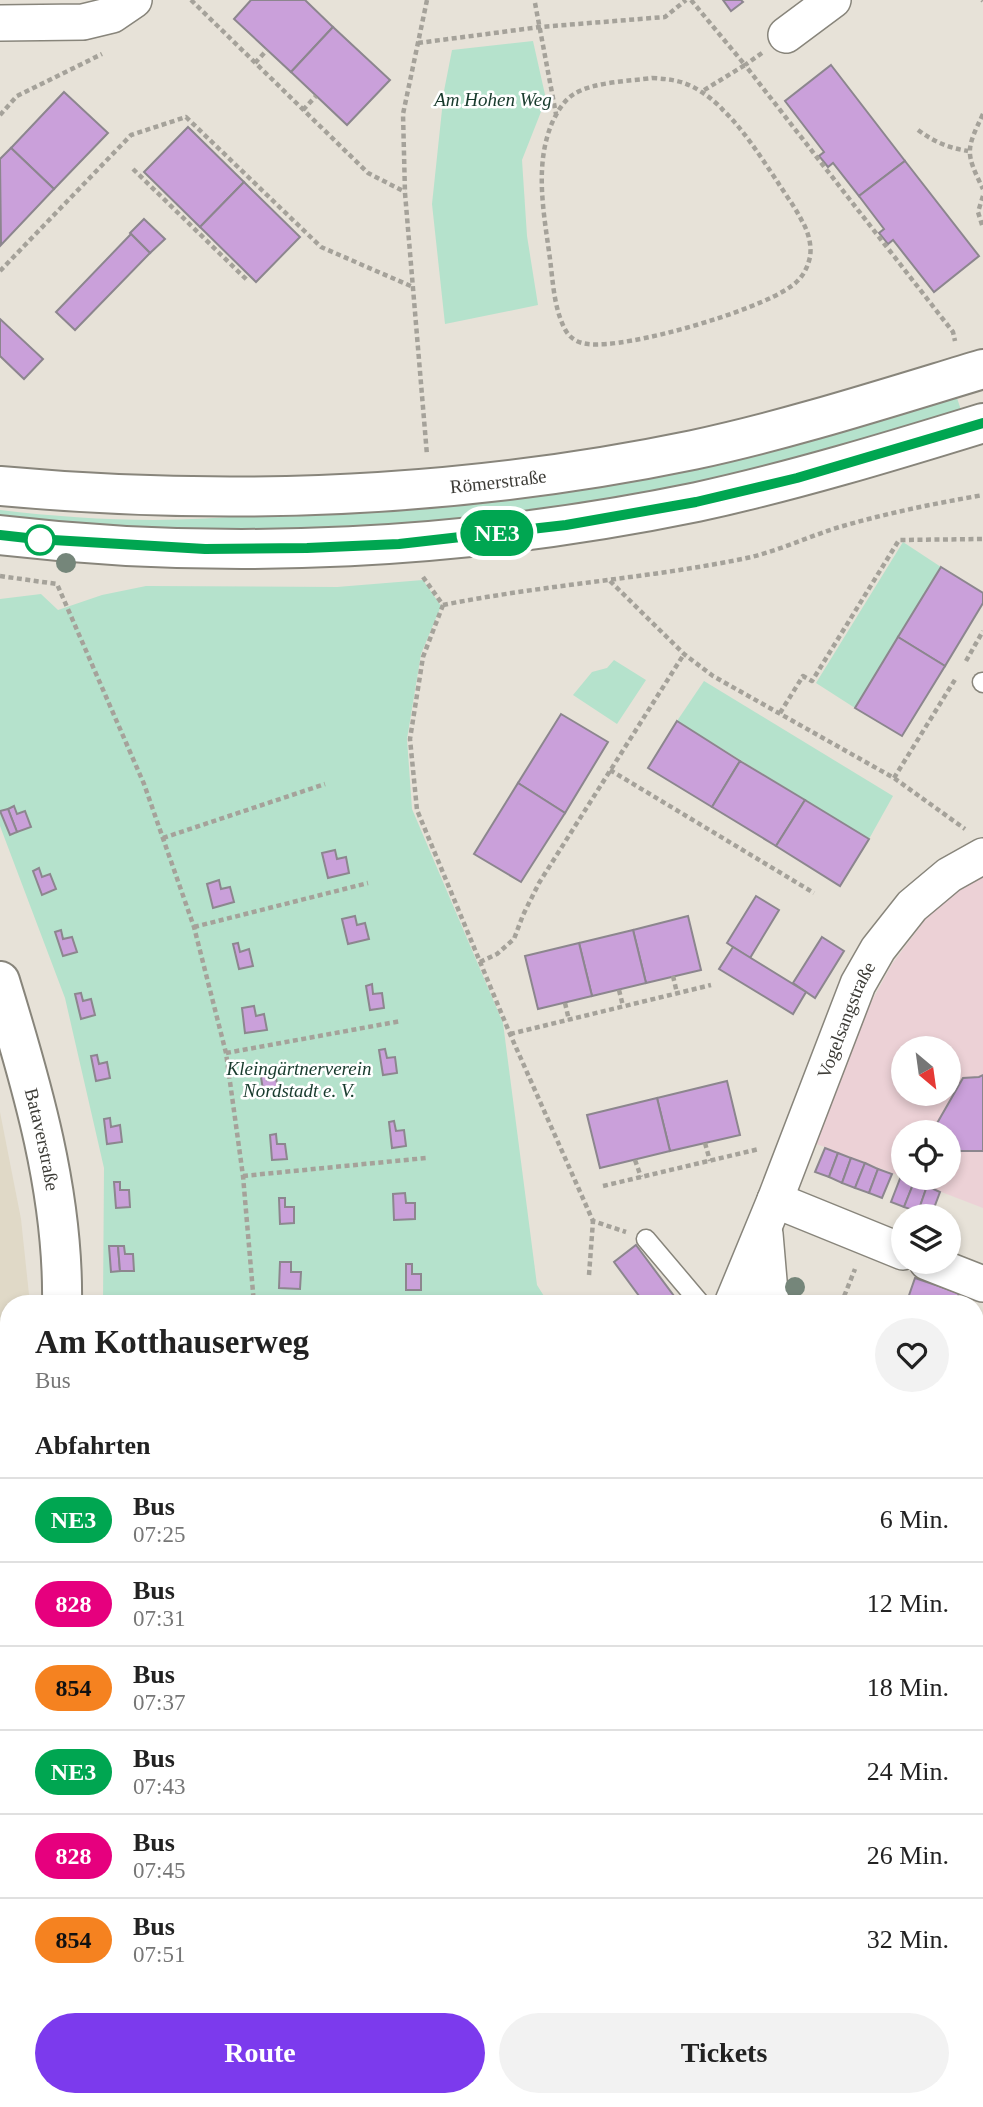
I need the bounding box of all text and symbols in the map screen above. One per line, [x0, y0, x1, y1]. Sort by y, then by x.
park label: Am Hohen Weg [432, 89, 552, 110]
street label: Römerstraße [449, 465, 548, 497]
line badge: NE3 [457, 510, 537, 556]
text: NE3 [474, 520, 520, 546]
unlabelled marker [25, 525, 55, 555]
street label: Vogelsangstraße [812, 958, 879, 1081]
north arrow [891, 1036, 961, 1106]
map controls [891, 1036, 961, 1274]
park label: Kleingärtnerverein Nordstadt e. V. [226, 1058, 371, 1101]
street label: Bataverstraße [21, 1086, 64, 1192]
button: locate [891, 1120, 961, 1190]
button: layers [891, 1204, 961, 1274]
button: heart [875, 1318, 949, 1392]
text: Am Kotthauserweg [35, 1324, 309, 1360]
text: Bus [35, 1368, 71, 1393]
text: Abfahrten [35, 1431, 151, 1460]
text: Bus [133, 1492, 175, 1521]
text: 6 Min. [880, 1505, 949, 1534]
text: NE3 [51, 1507, 96, 1533]
text: 07:25 [133, 1522, 185, 1547]
text: Bus [133, 1576, 175, 1605]
text: 12 Min. [867, 1589, 949, 1618]
text: 828 [56, 1591, 92, 1617]
text: 07:31 [133, 1606, 185, 1631]
text: Bus [133, 1660, 175, 1689]
text: 18 Min. [867, 1673, 949, 1702]
text: 854 [56, 1675, 92, 1701]
text: 07:37 [133, 1690, 185, 1715]
text: Bus [133, 1744, 175, 1773]
text: 24 Min. [867, 1757, 949, 1786]
text: NE3 [51, 1759, 96, 1785]
text: 07:43 [133, 1774, 185, 1799]
text: Bus [133, 1828, 175, 1857]
text: 26 Min. [867, 1841, 949, 1870]
text: 828 [56, 1843, 92, 1869]
text: 07:45 [133, 1858, 185, 1883]
text: Bus [133, 1912, 175, 1941]
text: 32 Min. [867, 1925, 949, 1954]
text: 854 [56, 1927, 92, 1953]
text: 07:51 [133, 1942, 185, 1967]
button: Route [35, 2013, 485, 2093]
button: Tickets [499, 2013, 949, 2093]

